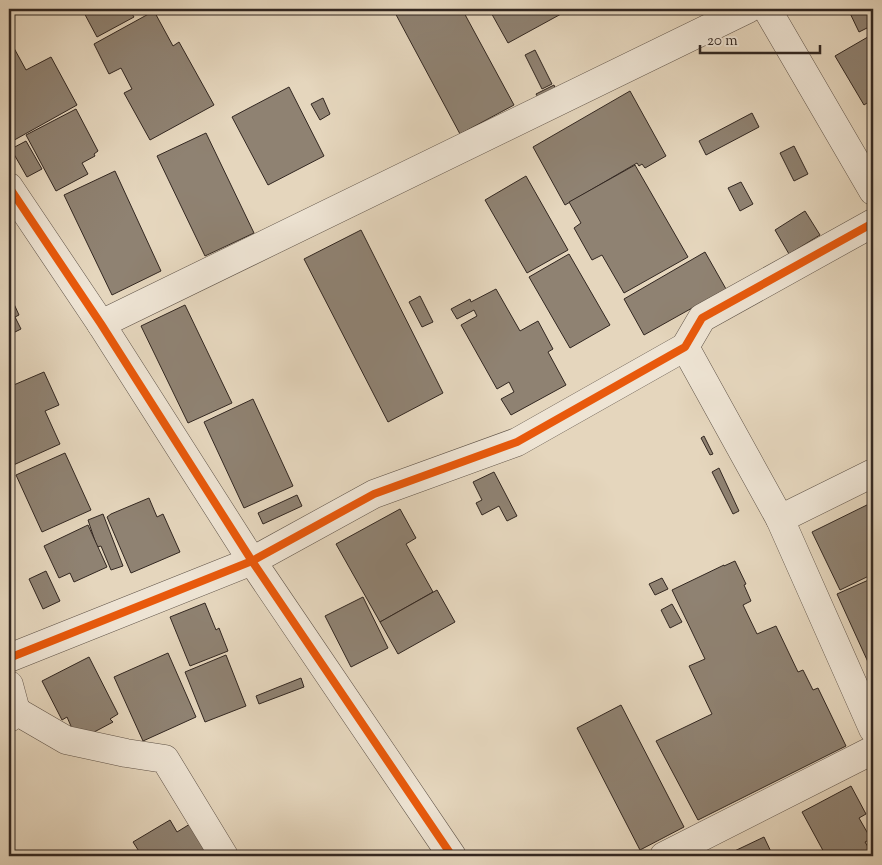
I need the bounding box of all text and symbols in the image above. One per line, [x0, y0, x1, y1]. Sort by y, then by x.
scale bar [700, 22, 820, 54]
text: 20 m [707, 31, 738, 52]

